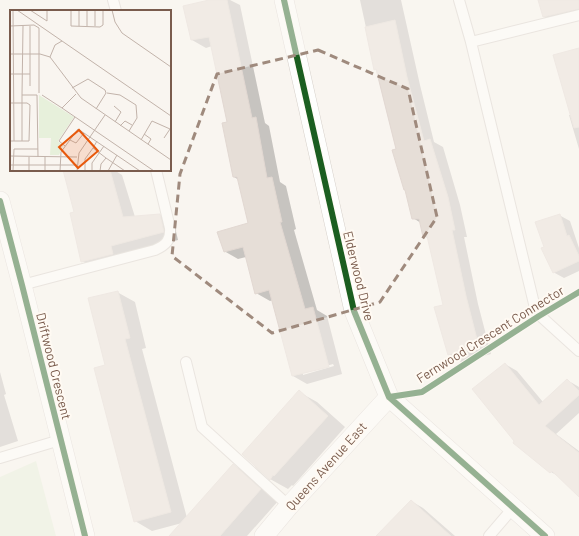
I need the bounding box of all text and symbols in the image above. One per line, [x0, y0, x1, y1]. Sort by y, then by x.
inset map [10, 10, 171, 171]
street label: Elderwood Drive [340, 229, 378, 323]
street label: Fernwood Crescent Connector [413, 282, 567, 386]
street label: Driftwood Crescent [33, 311, 75, 421]
street label: Queens Avenue East [282, 418, 370, 514]

